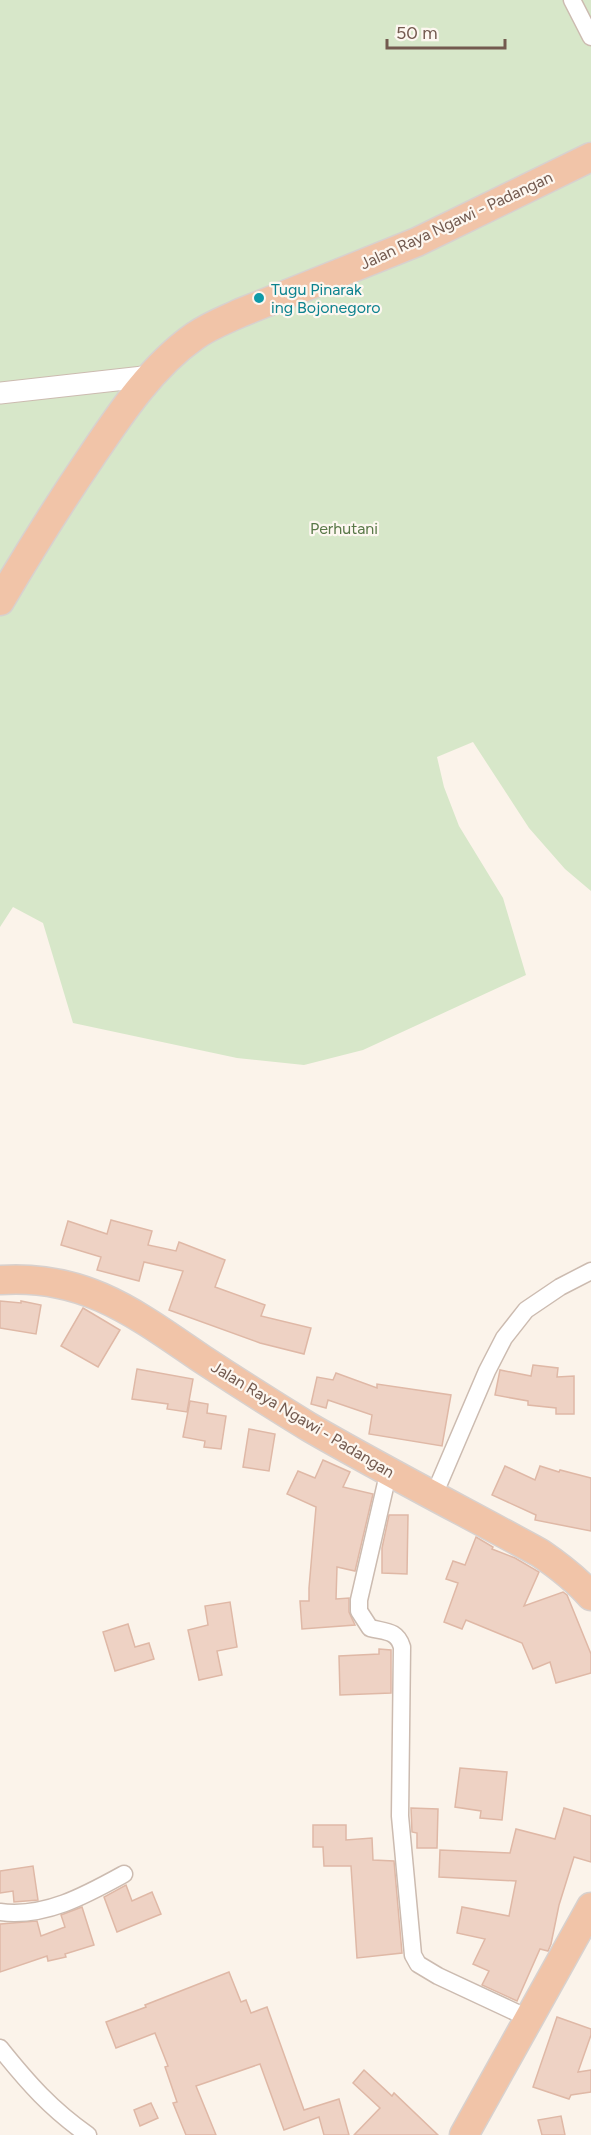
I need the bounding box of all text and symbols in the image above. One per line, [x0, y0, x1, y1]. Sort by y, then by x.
scale bar [387, 12, 506, 50]
text: 50 m [396, 22, 438, 44]
street label: Jalan Raya Ngawi - Padangan [357, 167, 556, 273]
place label: Tugu Pinarak ing Bojonegoro [271, 280, 381, 317]
marker: Tugu Pinarak ing Bojonegoro [252, 291, 266, 305]
park label: Perhutani [310, 519, 378, 538]
street label: Jalan Raya Ngawi - Padangan [208, 1357, 398, 1482]

